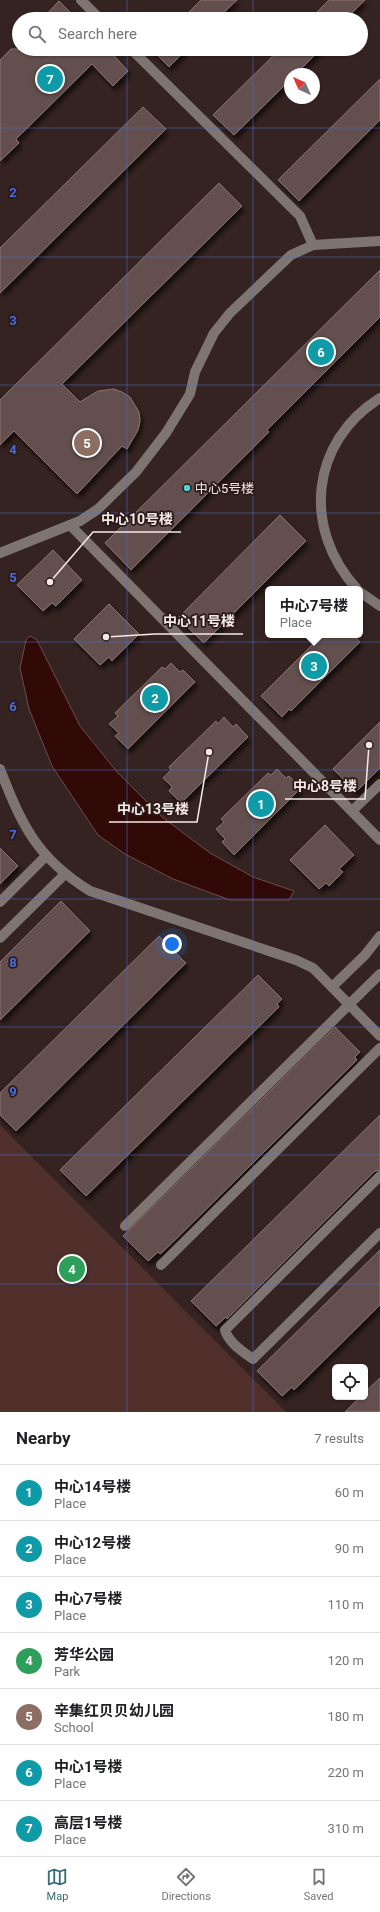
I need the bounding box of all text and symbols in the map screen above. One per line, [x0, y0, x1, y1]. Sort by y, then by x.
search box [12, 12, 368, 56]
icon: search [26, 23, 48, 45]
text: Search here [58, 25, 137, 43]
pin: 7 [37, 64, 63, 94]
north arrow [284, 68, 320, 104]
text: 2 [9, 185, 17, 200]
text: 3 [9, 313, 17, 328]
pin: 6 [308, 337, 334, 367]
pin: 5 [74, 428, 100, 458]
text: 4 [9, 442, 17, 457]
place label: 中心5号楼 [195, 481, 254, 496]
marker: 中心5号楼 [182, 483, 192, 493]
callout: 中心10号楼 [93, 506, 181, 532]
text: 中心10号楼 [101, 511, 173, 527]
text: 5 [9, 570, 17, 585]
popup [265, 586, 363, 638]
text: 中心7号楼 [280, 597, 348, 615]
callout: 中心11号楼 [155, 608, 243, 634]
text: 中心11号楼 [163, 613, 235, 629]
text: Place [280, 615, 312, 630]
pin: 3 [301, 651, 327, 681]
pin: 2 [142, 683, 168, 713]
text: 6 [9, 699, 17, 714]
callout: 中心8号楼 [285, 773, 365, 799]
text: 中心8号楼 [293, 778, 357, 794]
pin: 1 [248, 789, 274, 819]
callout: 中心13号楼 [109, 796, 197, 822]
text: 中心13号楼 [117, 801, 189, 817]
text: 7 [9, 827, 17, 842]
your location [162, 934, 182, 954]
text: 8 [9, 955, 17, 970]
text: 9 [9, 1084, 17, 1099]
pin: 4 [59, 1254, 85, 1284]
map controls [332, 1364, 368, 1400]
button: locate [332, 1364, 368, 1400]
text: Nearby [16, 1428, 71, 1448]
text: 7 results [314, 1431, 364, 1446]
text: 中心14号楼 [54, 1478, 131, 1496]
text: 1 [25, 1485, 33, 1500]
text: 60 m [335, 1485, 364, 1500]
text: Place [54, 1496, 86, 1511]
text: 中心12号楼 [54, 1534, 131, 1552]
text: 2 [25, 1541, 33, 1556]
text: 90 m [335, 1541, 364, 1556]
text: Place [54, 1552, 86, 1567]
text: 中心7号楼 [54, 1590, 123, 1608]
text: 3 [25, 1597, 33, 1612]
text: 110 m [327, 1597, 364, 1612]
text: Place [54, 1608, 86, 1623]
text: 芳华公园 [54, 1646, 114, 1664]
text: 4 [25, 1653, 33, 1668]
text: 120 m [327, 1653, 364, 1668]
text: Park [54, 1664, 80, 1679]
text: 辛集红贝贝幼儿园 [54, 1702, 174, 1720]
text: 5 [25, 1709, 33, 1724]
text: 180 m [327, 1709, 364, 1724]
text: School [54, 1720, 94, 1735]
text: 中心1号楼 [54, 1758, 123, 1776]
text: 6 [25, 1765, 33, 1780]
text: 220 m [327, 1765, 364, 1780]
text: Place [54, 1776, 86, 1791]
text: 高层1号楼 [54, 1814, 123, 1832]
text: 7 [25, 1821, 33, 1836]
text: 310 m [327, 1821, 364, 1836]
text: Place [54, 1832, 86, 1847]
tab: Map [46, 1866, 68, 1903]
tab: Directions [161, 1866, 211, 1903]
tab: Saved [304, 1866, 334, 1903]

